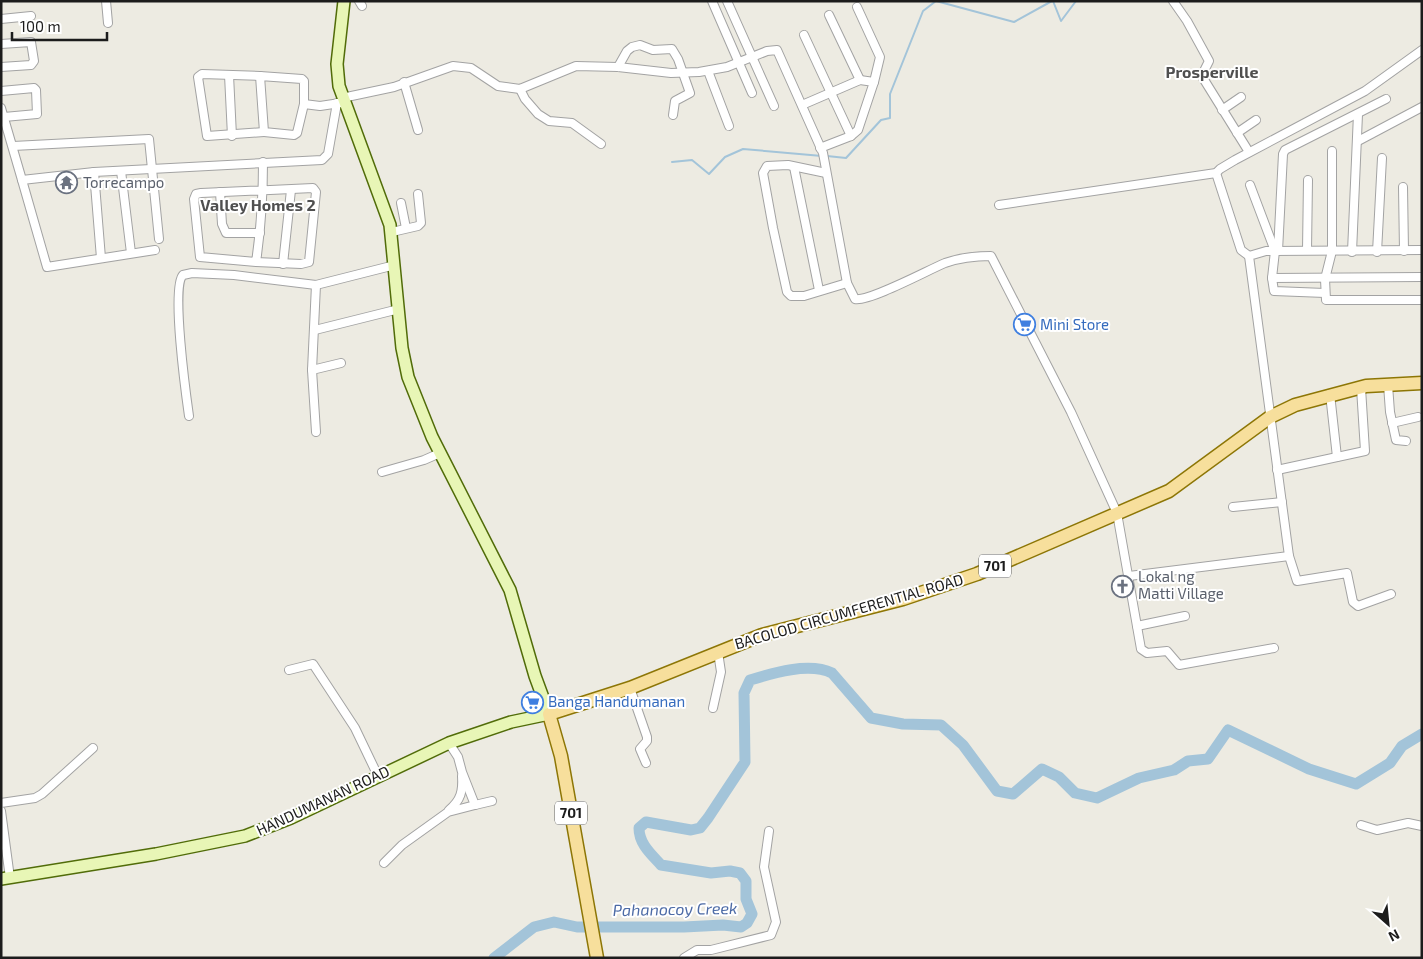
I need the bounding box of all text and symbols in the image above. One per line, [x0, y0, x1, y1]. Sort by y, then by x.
scale bar [12, 10, 108, 42]
text: 100 m [20, 17, 61, 35]
district label: Prosperville [1166, 62, 1258, 81]
temple icon: Torrecampo [55, 171, 79, 195]
place label: Torrecampo [83, 173, 164, 191]
district label: Valley Homes 2 [200, 195, 316, 215]
supermarket icon: Mini Store [1012, 313, 1036, 337]
place label: Mini Store [1040, 315, 1109, 333]
road number: 701 [979, 554, 1011, 578]
place label: Lokal ng Matti Village [1138, 567, 1224, 602]
street label: BACOLOD CIRCUMFERENTIAL ROAD [732, 570, 965, 652]
church icon: Lokal ng Matti Village [1110, 574, 1134, 598]
supermarket icon: Banga Handumanan [520, 690, 544, 714]
place label: Banga Handumanan [548, 692, 685, 710]
street label: HANDUMANAN ROAD [253, 761, 392, 839]
road number: 701 [555, 801, 587, 824]
water label: Pahanocoy Creek [612, 898, 738, 920]
north arrow [1363, 899, 1413, 949]
text: N [1386, 926, 1402, 946]

